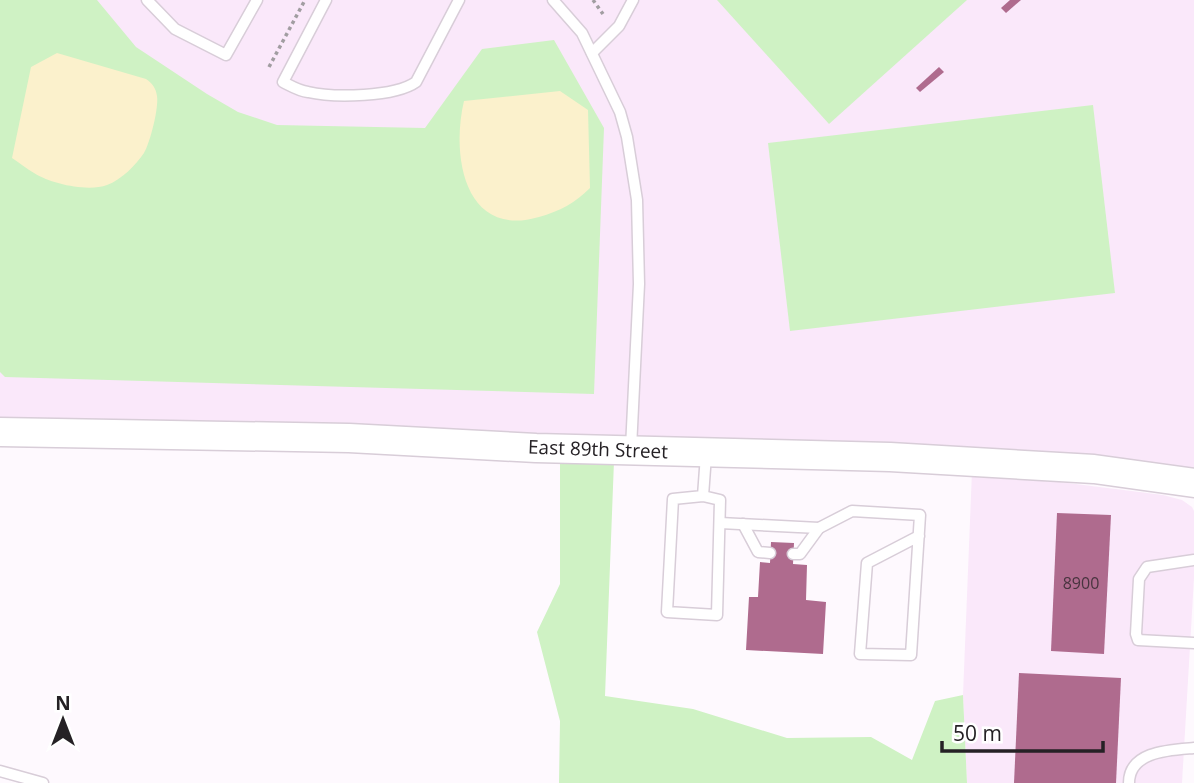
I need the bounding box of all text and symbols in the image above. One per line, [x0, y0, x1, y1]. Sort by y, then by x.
street label: East 89th Street [528, 434, 669, 464]
house number: 8900 [1063, 572, 1099, 594]
north arrow [28, 685, 98, 755]
text: N [55, 690, 71, 716]
scale bar [942, 710, 1103, 754]
text: 50 m [953, 719, 1002, 747]

